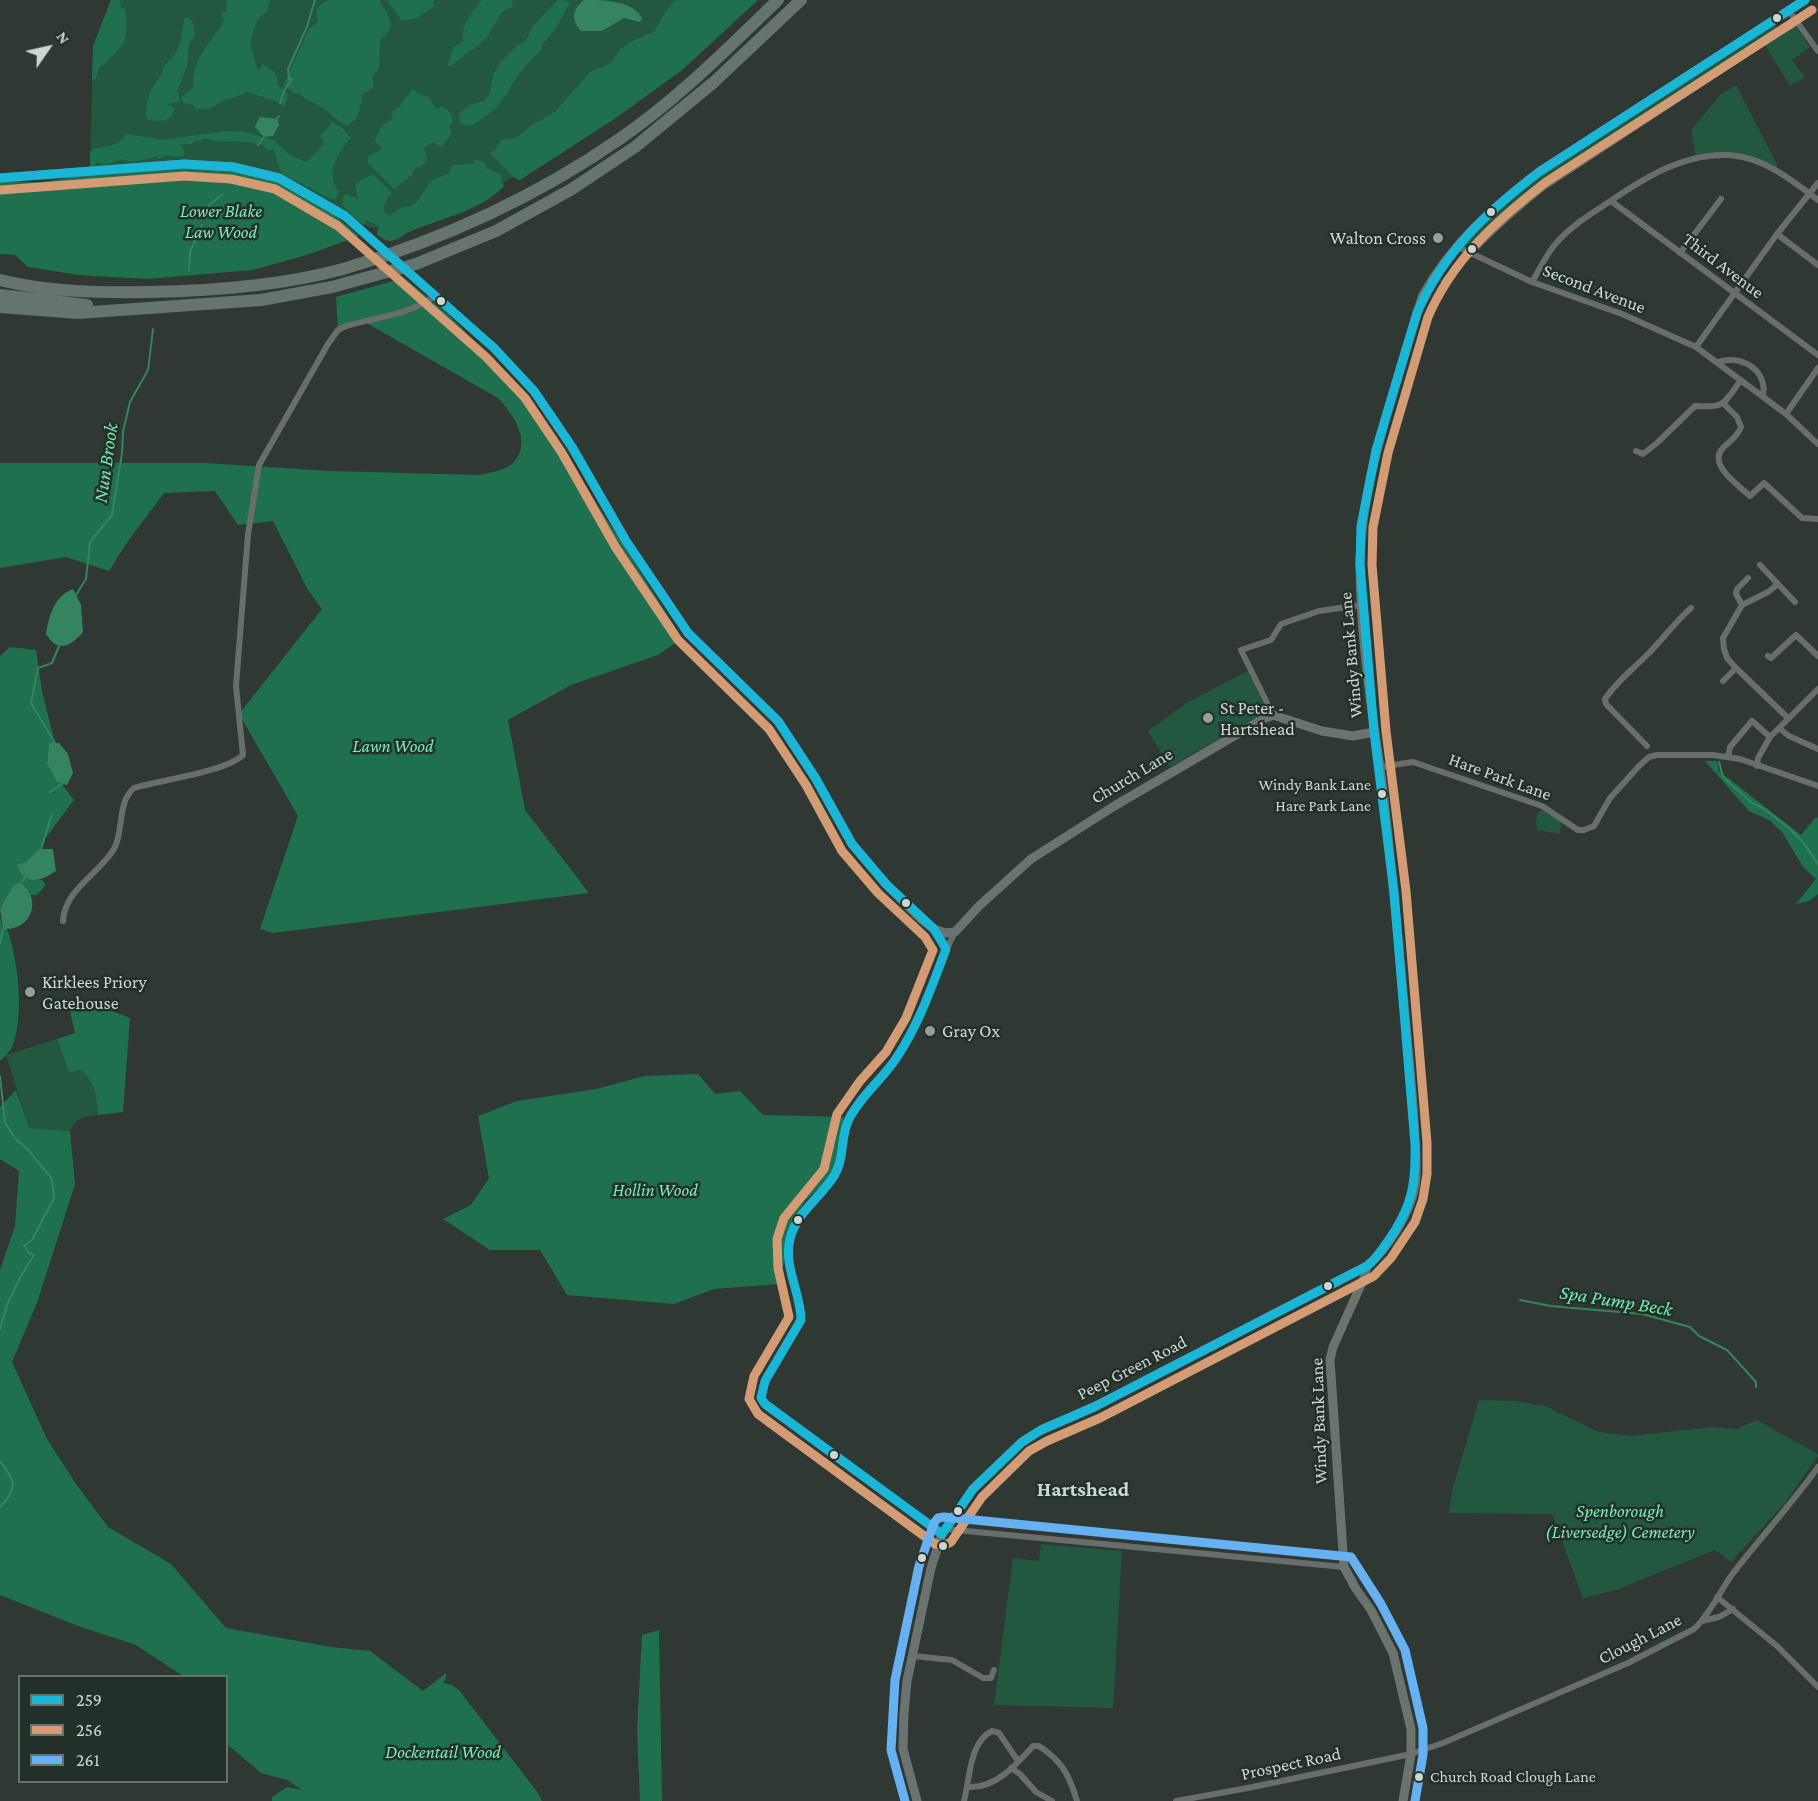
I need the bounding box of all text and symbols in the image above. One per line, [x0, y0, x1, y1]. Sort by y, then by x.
unlabelled marker [1771, 12, 1783, 24]
north arrow [18, 18, 78, 78]
text: N [53, 28, 73, 47]
park label: Lower Blake Law Wood [180, 200, 262, 242]
unlabelled marker [1485, 206, 1497, 218]
place label: Walton Cross [1330, 227, 1426, 249]
street label: Third Avenue [1678, 228, 1768, 304]
marker: Walton Cross [1431, 231, 1445, 245]
unlabelled marker [1466, 243, 1478, 255]
street label: Second Avenue [1540, 260, 1648, 318]
unlabelled marker [435, 295, 447, 307]
water label: Nun Brook [89, 422, 123, 504]
street label: Windy Bank Lane [1335, 591, 1367, 719]
place label: St Peter - Hartshead [1220, 697, 1295, 740]
marker: St Peter - Hartshead [1201, 711, 1215, 725]
park label: Lawn Wood [352, 735, 434, 757]
street label: Church Lane [1087, 743, 1177, 809]
street label: Hare Park Lane [1446, 748, 1554, 806]
place label: Windy Bank Lane Hare Park Lane [1259, 775, 1371, 813]
marker: Windy Bank Lane Hare Park Lane [1376, 788, 1388, 800]
unlabelled marker [900, 897, 912, 909]
place label: Kirklees Priory Gatehouse [42, 971, 147, 1014]
marker: Kirklees Priory Gatehouse [23, 985, 37, 999]
place label: Gray Ox [942, 1020, 1000, 1042]
marker: Gray Ox [923, 1024, 937, 1038]
park label: Hollin Wood [612, 1179, 698, 1201]
unlabelled marker [792, 1214, 804, 1226]
unlabelled marker [1322, 1280, 1334, 1292]
water label: Spa Pump Beck [1558, 1280, 1674, 1322]
street label: Peep Green Road [1074, 1331, 1190, 1405]
street label: Windy Bank Lane [1306, 1357, 1332, 1485]
unlabelled marker [828, 1449, 840, 1461]
district label: Hartshead [1037, 1477, 1129, 1503]
park label: Spenborough (Liversedge) Cemetery [1545, 1500, 1695, 1543]
unlabelled marker [952, 1505, 964, 1517]
unlabelled marker [937, 1540, 949, 1552]
unlabelled marker [916, 1552, 928, 1564]
street label: Clough Lane [1595, 1609, 1685, 1669]
legend [18, 1675, 228, 1783]
text: 259 [76, 1690, 102, 1710]
text: 256 [76, 1720, 102, 1740]
park label: Dockentail Wood [385, 1741, 501, 1763]
street label: Prospect Road [1239, 1743, 1343, 1785]
text: 261 [76, 1750, 100, 1770]
place label: Church Road Clough Lane [1430, 1767, 1596, 1787]
marker: Church Road Clough Lane [1413, 1771, 1425, 1783]

